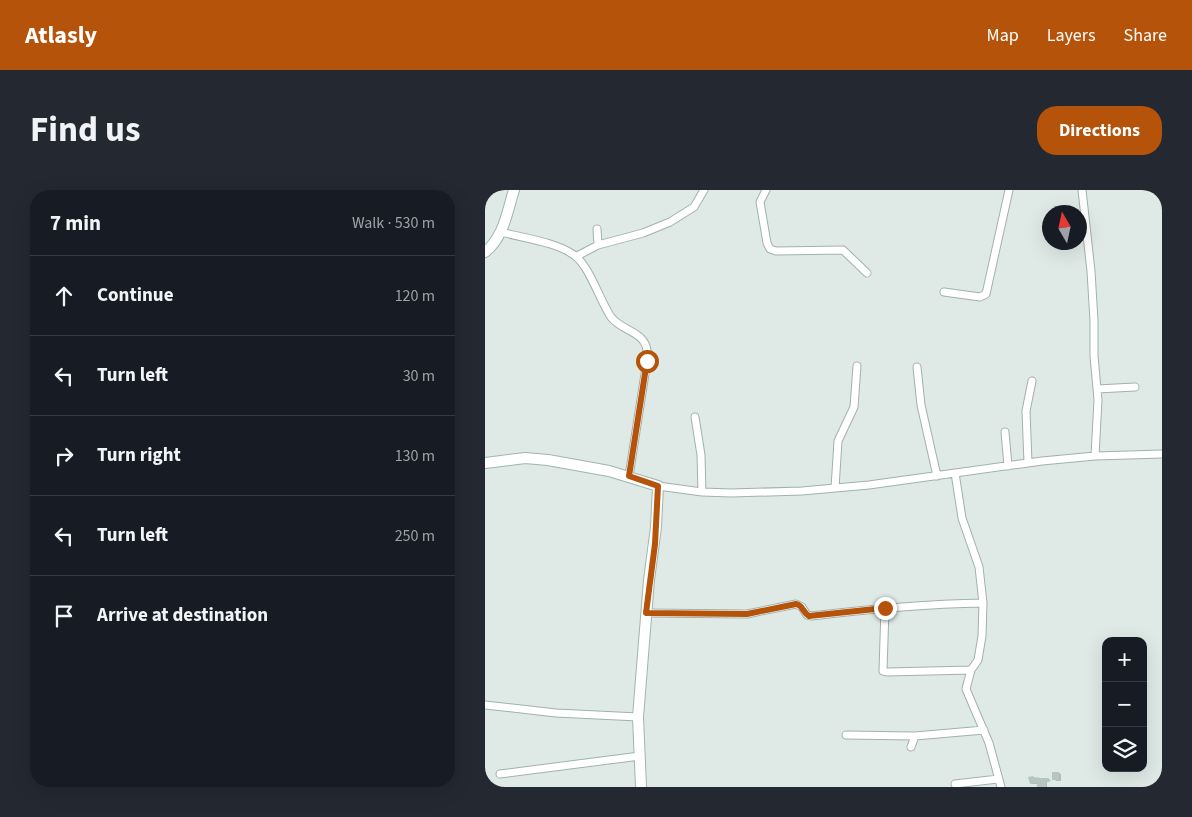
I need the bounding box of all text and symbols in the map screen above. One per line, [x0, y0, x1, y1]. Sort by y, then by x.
text: Atlasly [25, 18, 97, 53]
text: Map [987, 23, 1019, 48]
text: Layers [1047, 23, 1096, 48]
text: Share [1124, 23, 1167, 48]
text: Find us [30, 105, 140, 155]
button: Directions [1037, 106, 1162, 155]
north arrow [1042, 205, 1087, 250]
text: 7 min [50, 208, 101, 238]
text: Walk · 530 m [352, 212, 435, 234]
icon: ahead [50, 282, 78, 310]
text: Continue [97, 282, 174, 309]
text: 120 m [395, 285, 435, 307]
route start [636, 350, 659, 373]
icon: left [50, 362, 78, 390]
text: Turn left [97, 362, 168, 389]
text: 30 m [403, 365, 435, 387]
icon: right [50, 442, 78, 470]
text: Turn right [97, 442, 181, 469]
text: 130 m [395, 445, 435, 467]
icon: left [50, 522, 78, 550]
text: Turn left [97, 522, 168, 549]
text: 250 m [395, 525, 435, 547]
route end [874, 597, 897, 620]
icon: arrive [50, 602, 78, 630]
text: Arrive at destination [97, 602, 268, 629]
map controls [1102, 637, 1147, 772]
button: + [1102, 637, 1147, 682]
button: − [1102, 682, 1147, 727]
button: layers [1102, 727, 1147, 772]

